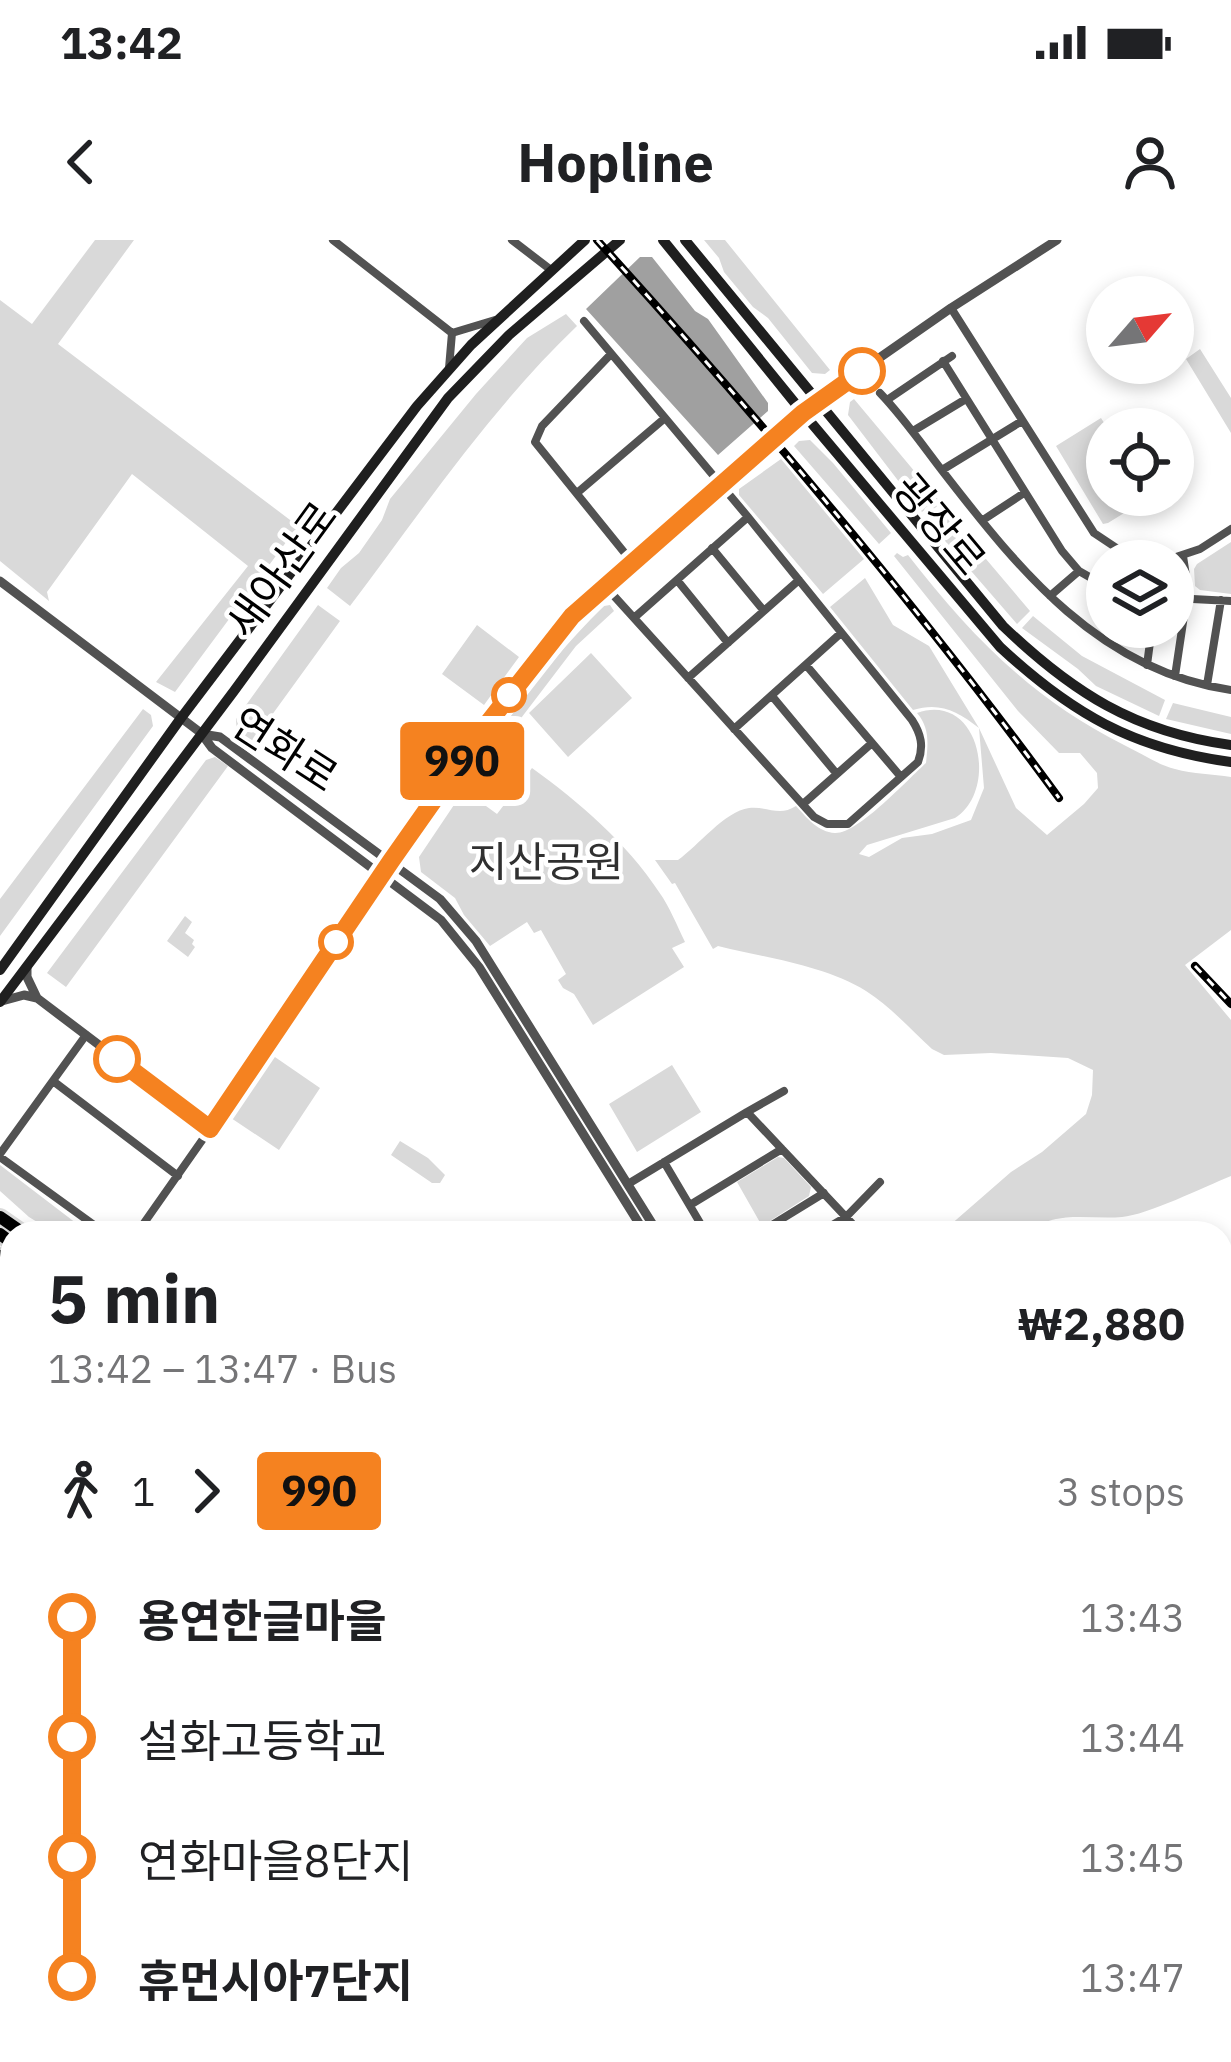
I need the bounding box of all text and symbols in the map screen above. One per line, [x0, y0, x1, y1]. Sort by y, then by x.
text: 13:42 [60, 13, 183, 71]
text: Hopline [517, 127, 714, 197]
icon: back [48, 129, 114, 195]
icon: person [1117, 129, 1183, 195]
north arrow [1086, 276, 1194, 384]
map controls [1086, 276, 1194, 648]
unlabelled marker [840, 349, 884, 393]
button: locate [1086, 408, 1194, 516]
street label: 광장로 [882, 462, 998, 586]
street label: 새아산로 [213, 490, 349, 648]
button: layers [1086, 540, 1194, 648]
unlabelled marker [493, 679, 525, 711]
street label: 연화로 [221, 694, 349, 804]
line badge: 990 [393, 722, 531, 800]
text: 990 [424, 733, 500, 788]
park label: 지산공원 [469, 834, 623, 889]
unlabelled marker [320, 926, 352, 958]
unlabelled marker [95, 1037, 139, 1081]
text: 5 min [48, 1255, 220, 1341]
text: ₩2,880 [1017, 1294, 1185, 1352]
text: 13:42 – 13:47 · Bus [48, 1343, 397, 1394]
icon: walk [48, 1458, 114, 1524]
icon: forward [173, 1458, 239, 1524]
text: 990 [281, 1463, 357, 1518]
text: 1 [132, 1466, 155, 1517]
text: 3 stops [1057, 1466, 1185, 1517]
text: 용연한글마을 [138, 1591, 386, 1649]
text: 13:43 [1080, 1592, 1185, 1643]
text: 설화고등학교 [138, 1711, 386, 1769]
text: 13:44 [1080, 1712, 1185, 1763]
text: 연화마을8단지 [138, 1831, 413, 1889]
text: 13:45 [1080, 1832, 1185, 1883]
text: 휴먼시아7단지 [138, 1951, 413, 2009]
text: 13:47 [1080, 1952, 1185, 2003]

